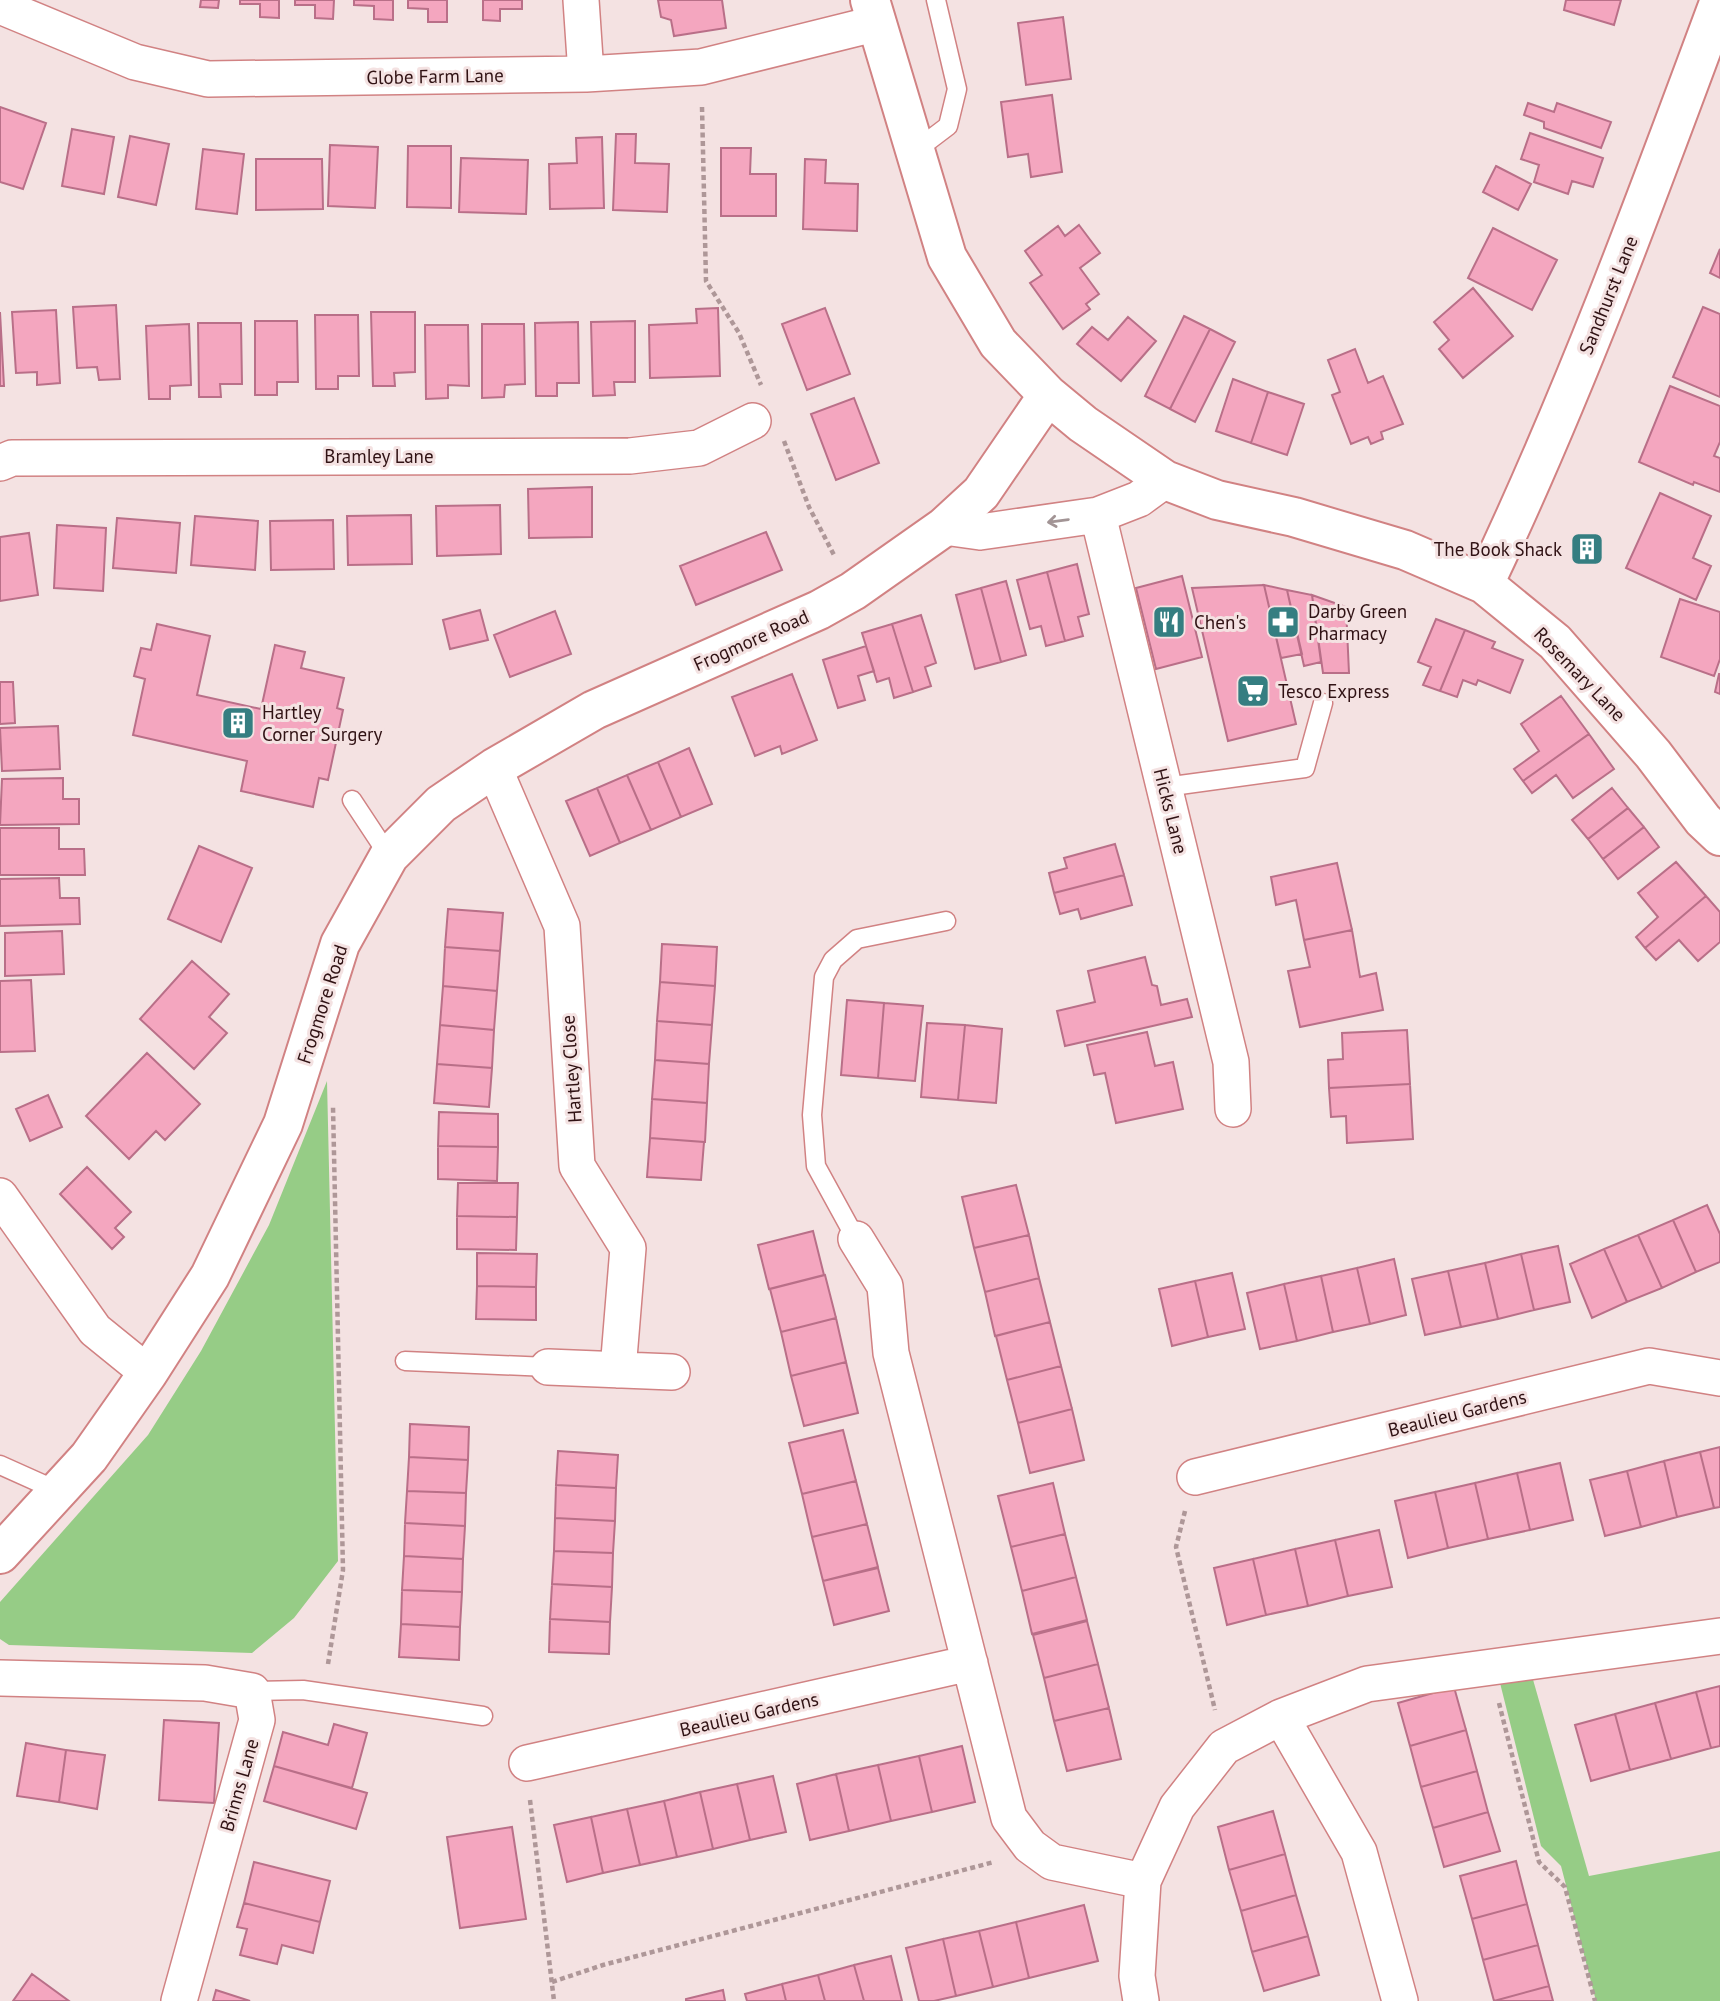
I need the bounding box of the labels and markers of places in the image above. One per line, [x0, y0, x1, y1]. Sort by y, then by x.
building icon: The Book Shack [1568, 530, 1606, 568]
place label: The Book Shack [1434, 537, 1562, 561]
place label: Darby Green Pharmacy [1308, 599, 1407, 645]
restaurant icon: Chen's [1150, 603, 1188, 641]
pharmacy icon: Darby Green Pharmacy [1264, 603, 1302, 641]
place label: Chen's [1194, 610, 1246, 634]
supermarket icon: Tesco Express [1234, 672, 1272, 710]
place label: Tesco Express [1278, 679, 1390, 703]
place label: Hartley Corner Surgery [262, 700, 383, 746]
building icon: Hartley Corner Surgery [219, 704, 257, 742]

